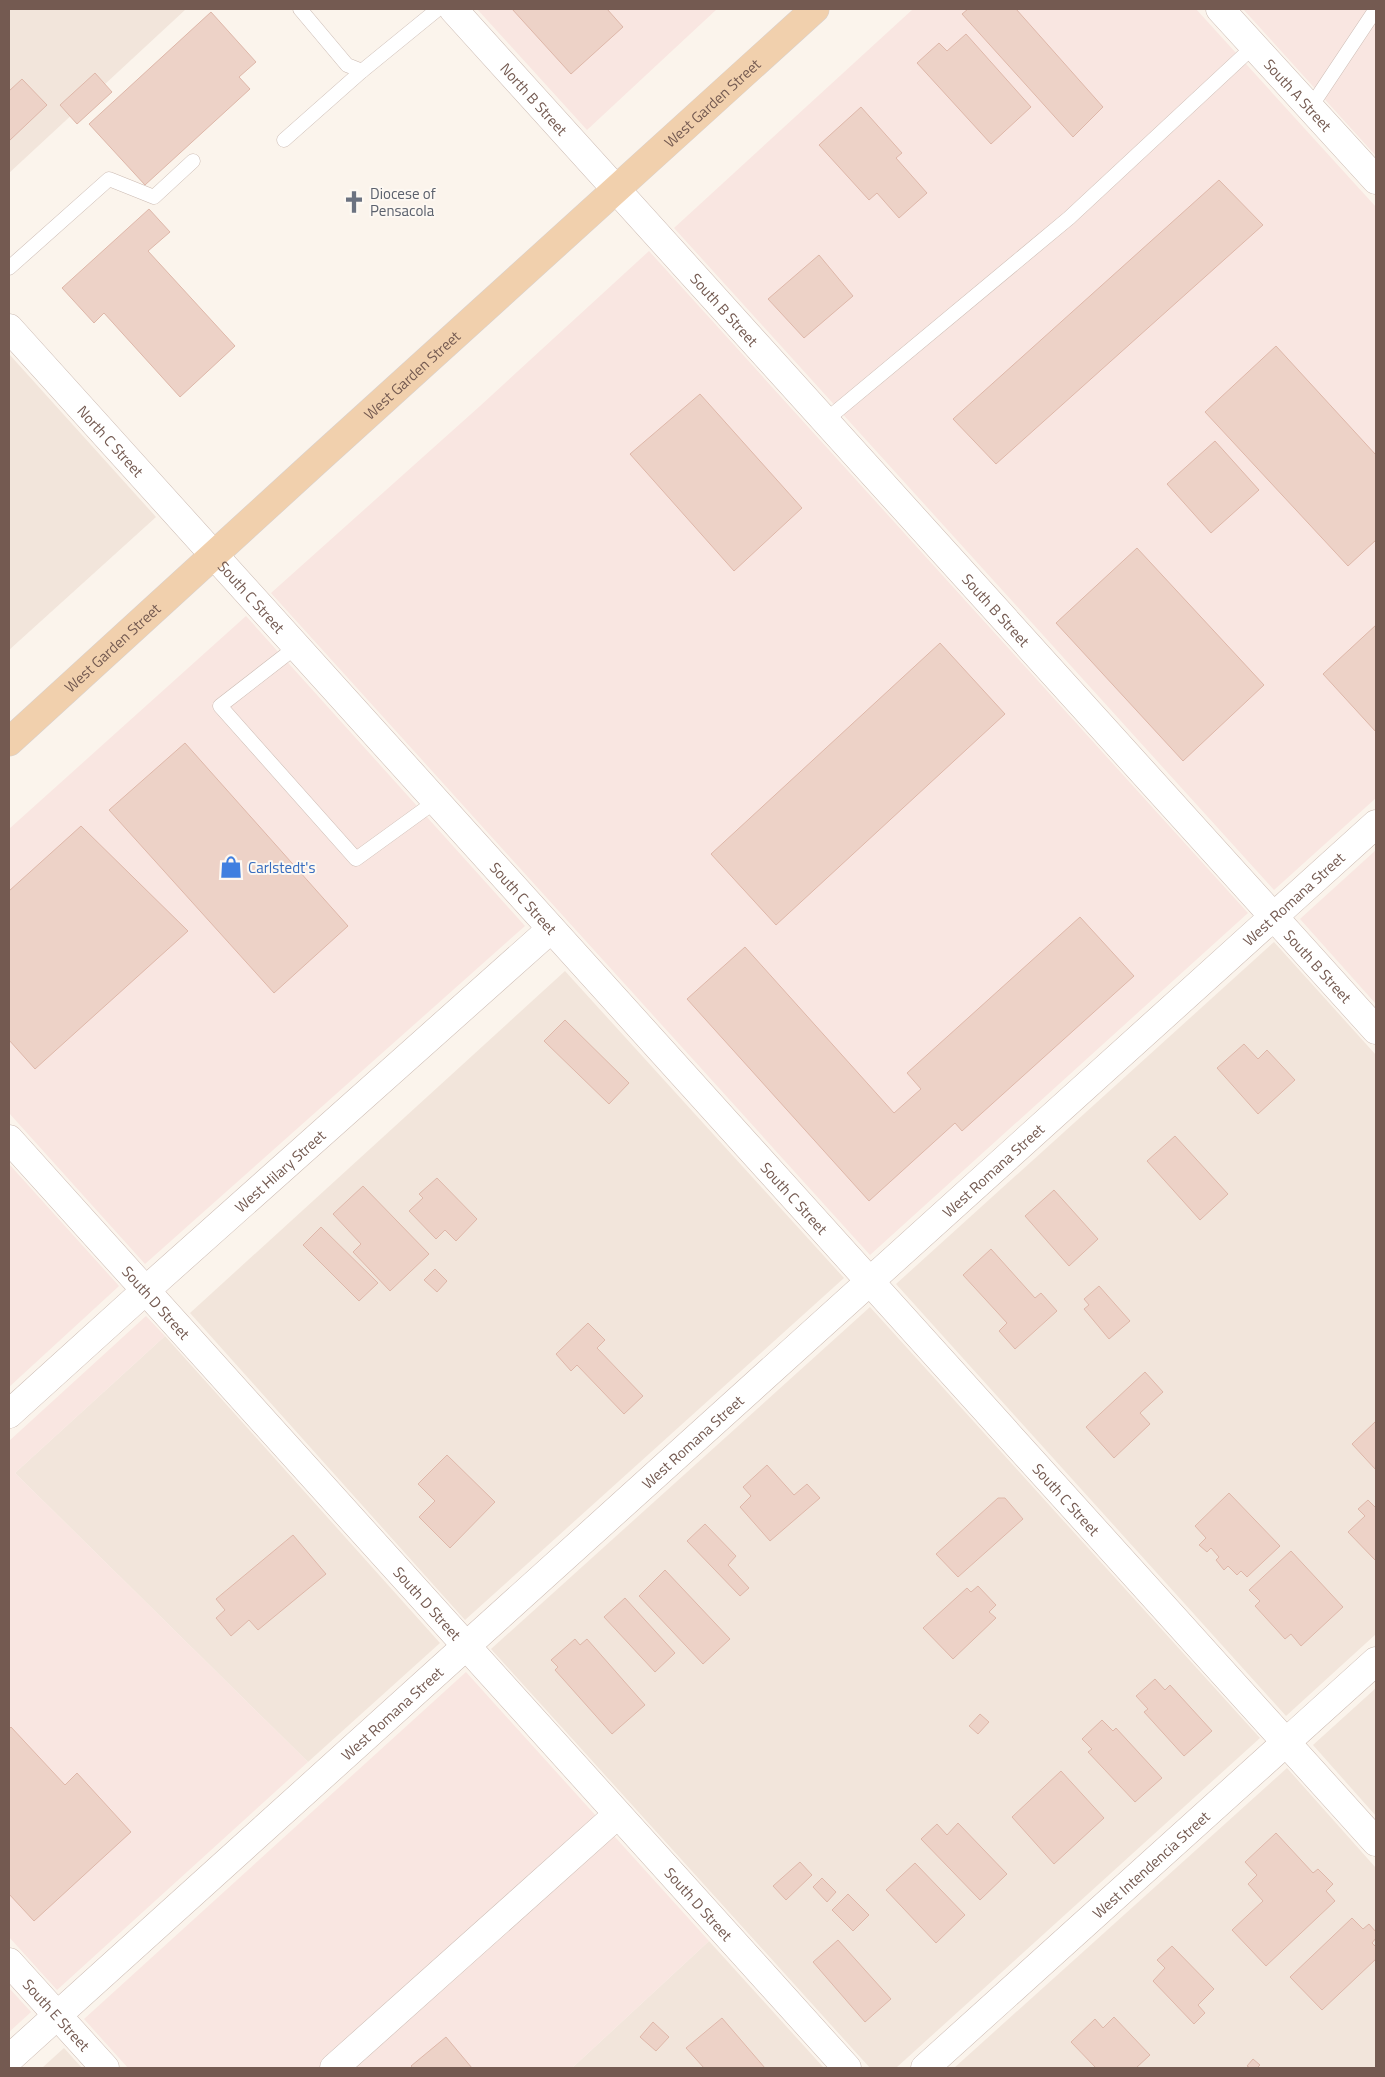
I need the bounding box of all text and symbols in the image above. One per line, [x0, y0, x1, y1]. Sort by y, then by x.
street label: West Garden Street [658, 52, 766, 153]
street label: South A Street [1259, 53, 1338, 137]
street label: North B Street [495, 57, 574, 141]
place label: Diocese of Pensacola [370, 182, 436, 222]
church icon: Diocese of Pensacola [341, 189, 367, 215]
street label: South B Street [685, 268, 764, 352]
street label: West Garden Street [358, 324, 466, 425]
street label: North C Street [72, 400, 150, 482]
street label: South C Street [213, 555, 291, 639]
street label: South B Street [957, 568, 1036, 652]
street label: West Garden Street [59, 597, 166, 698]
street label: West Romana Street [1237, 846, 1350, 951]
shop icon: Carlstedt's [218, 854, 244, 880]
place label: Carlstedt's [248, 856, 315, 879]
street label: South C Street [485, 857, 563, 940]
street label: South B Street [1279, 924, 1358, 1008]
street label: West Romana Street [937, 1117, 1050, 1222]
street label: West Hilary Street [229, 1123, 331, 1218]
street label: South C Street [755, 1156, 834, 1240]
street label: South D Street [117, 1260, 196, 1345]
street label: West Romana Street [636, 1389, 749, 1494]
street label: South C Street [1028, 1458, 1106, 1541]
street label: South D Street [388, 1561, 468, 1646]
street label: West Romana Street [336, 1660, 449, 1765]
street label: West Intendencia Street [1087, 1804, 1215, 1924]
street label: South D Street [659, 1862, 739, 1946]
street label: South E Street [18, 1973, 96, 2057]

